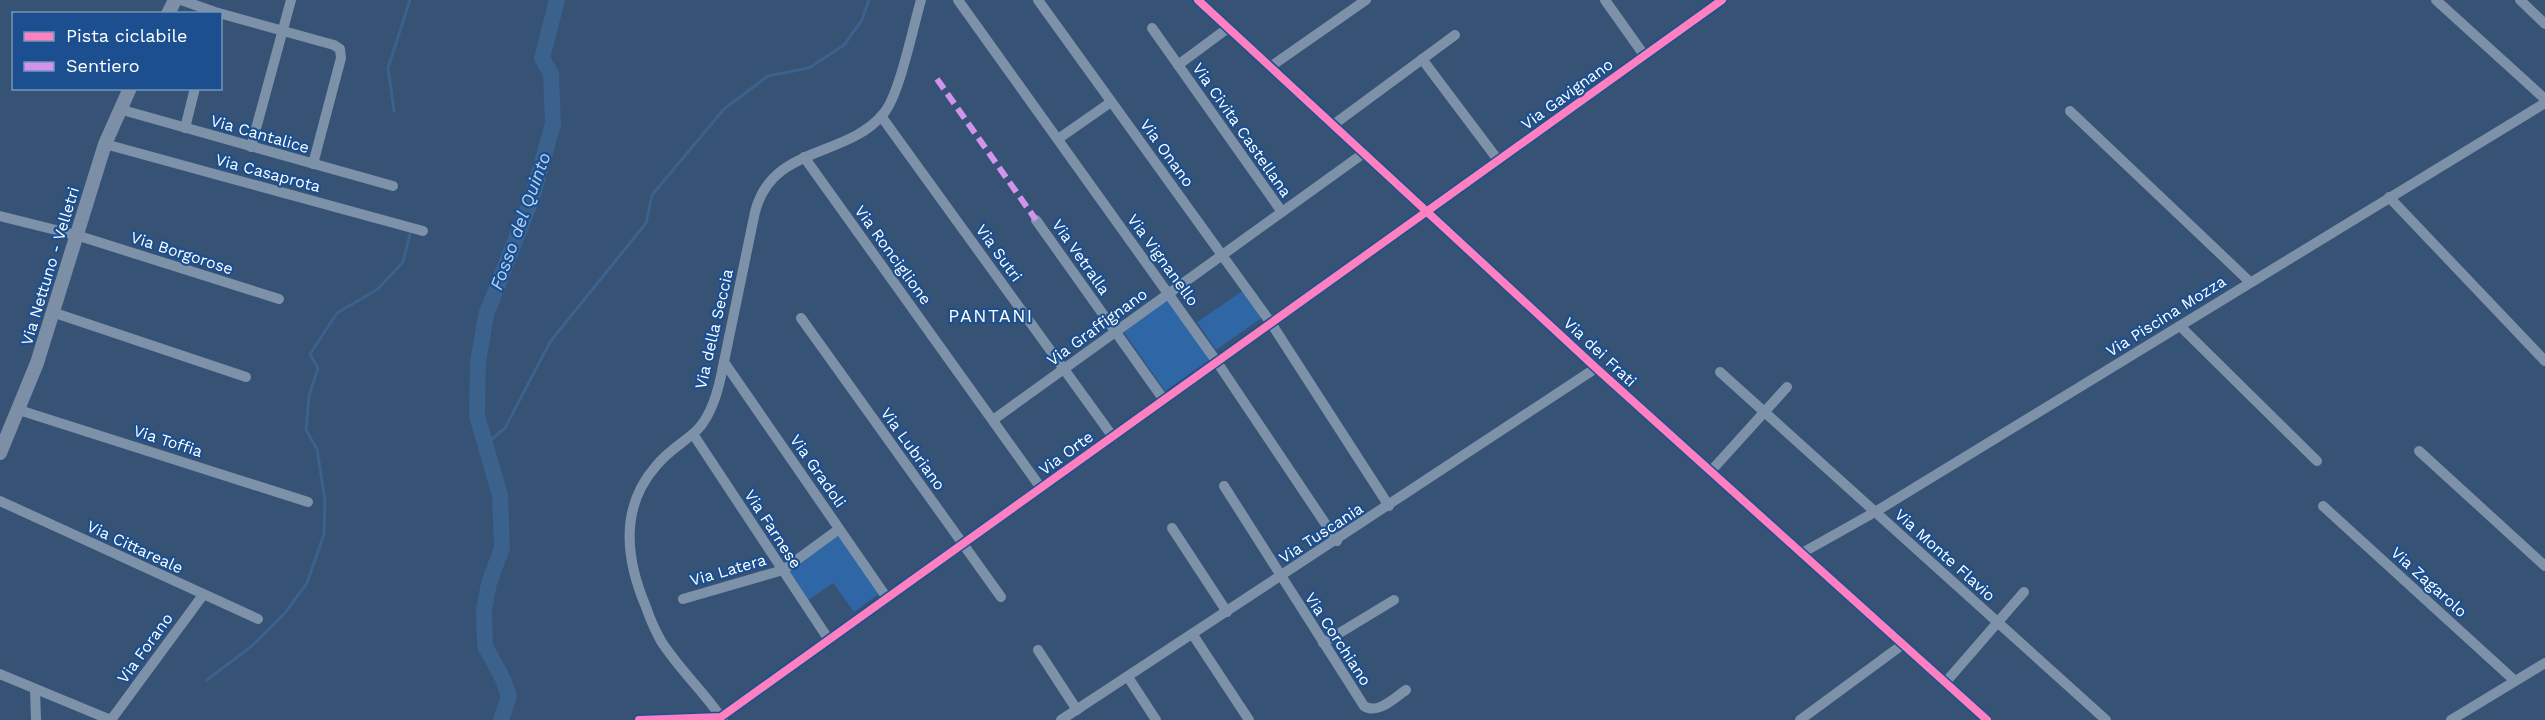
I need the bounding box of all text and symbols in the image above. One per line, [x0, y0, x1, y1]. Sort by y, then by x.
legend [12, 12, 222, 90]
text: Pista ciclabile [66, 25, 187, 46]
street label: Via Gavignano [1517, 54, 1617, 134]
text: Sentiero [66, 55, 140, 76]
street label: Via Civita Castellana [1188, 59, 1296, 201]
street label: Via Cantalice [208, 111, 312, 157]
street label: Via Onano [1136, 115, 1198, 191]
water label: Fosso del Quinto [485, 149, 555, 293]
street label: Via Casaprota [213, 150, 323, 196]
street label: Via Nettuno - Velletri [17, 184, 83, 348]
street label: Via Ronciglione [851, 202, 935, 308]
street label: Via Vignanello [1123, 210, 1203, 310]
street label: Via Vetralla [1048, 216, 1114, 298]
street label: Via Sutri [972, 221, 1026, 285]
street label: Via Borgorose [128, 227, 236, 279]
street label: Via della Seccia [691, 267, 737, 391]
street label: Via Piscina Mozza [2103, 271, 2229, 361]
street label: Via Graffignano [1043, 284, 1151, 370]
district label: PANTANI [948, 305, 1034, 326]
street label: Via dei Frati [1560, 313, 1640, 391]
street label: Via Lubriano [877, 404, 949, 494]
street label: Via Toffia [131, 421, 205, 461]
street label: Via Orte [1035, 427, 1097, 479]
street label: Via Gradoli [786, 431, 850, 511]
street label: Via Farnese [740, 486, 806, 572]
street label: Via Tuscania [1275, 499, 1367, 567]
street label: Via Monte Flavio [1891, 505, 1999, 605]
street label: Via Cittareale [84, 516, 186, 578]
street label: Via Zagarolo [2387, 543, 2471, 621]
street label: Via Latera [688, 550, 768, 590]
street label: Via Corchiano [1301, 589, 1375, 689]
street label: Via Forano [113, 609, 177, 687]

